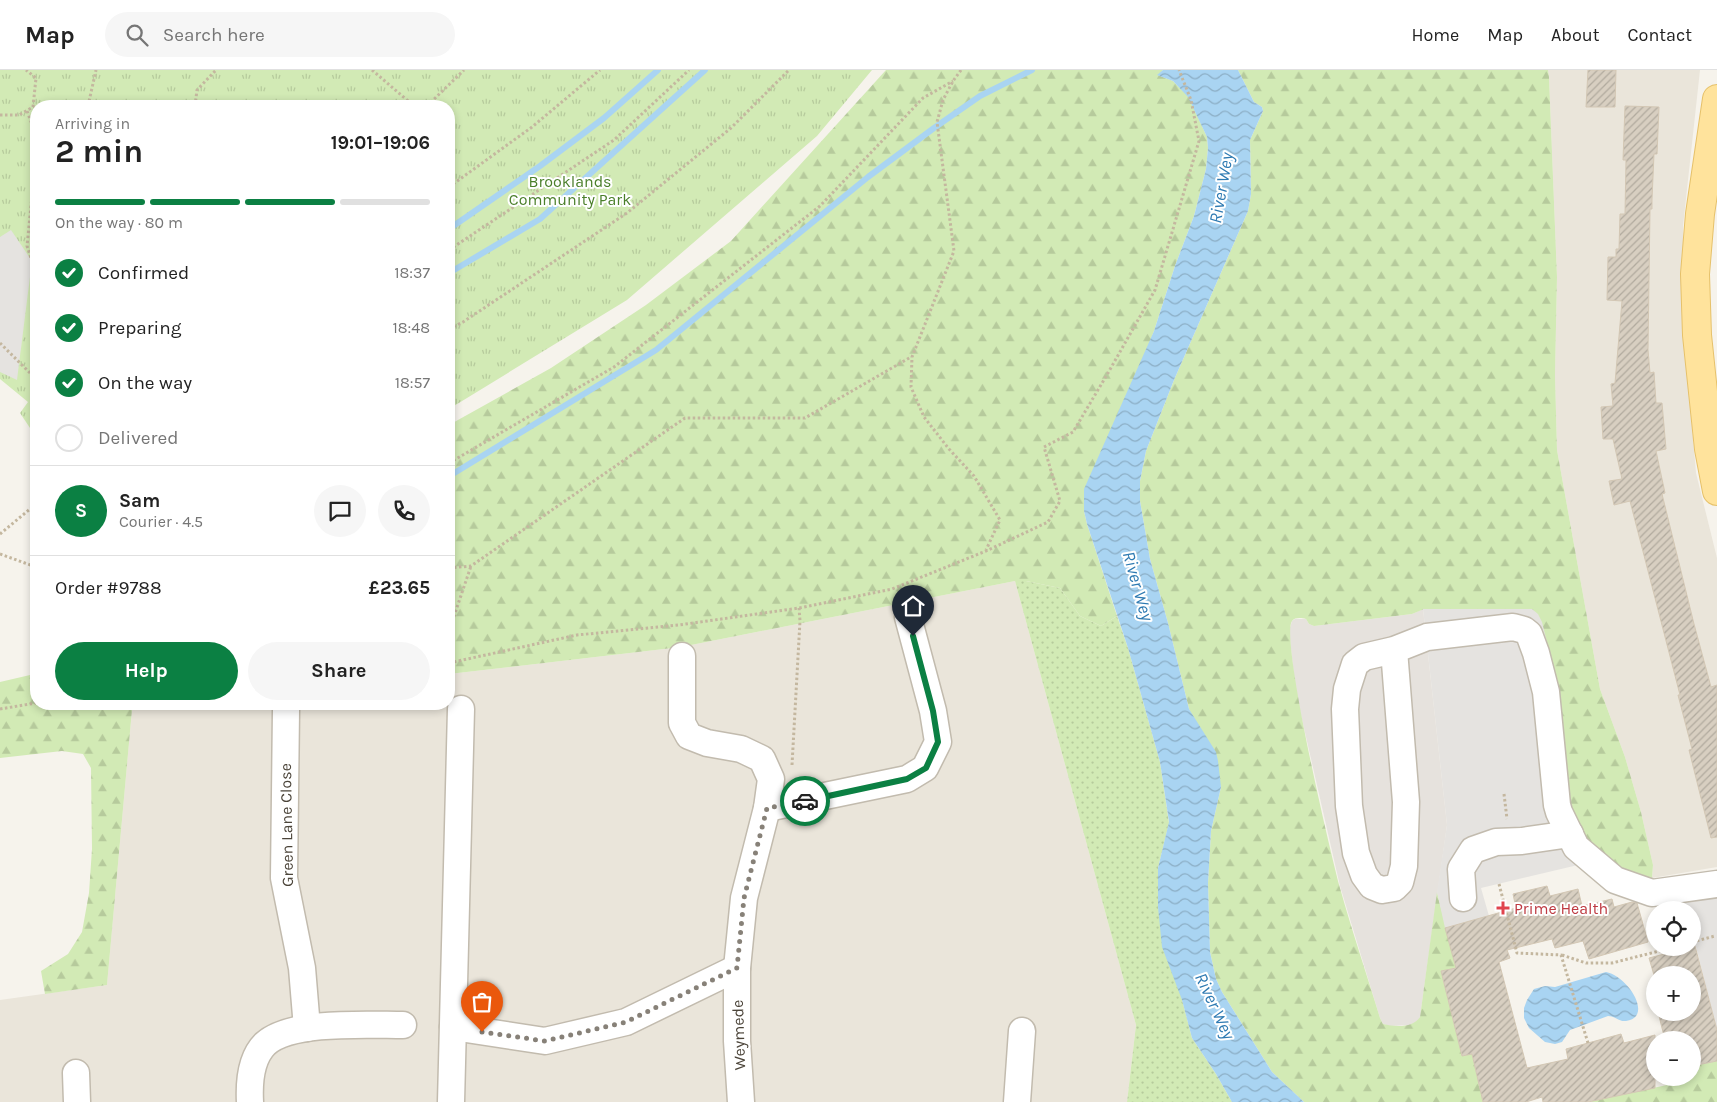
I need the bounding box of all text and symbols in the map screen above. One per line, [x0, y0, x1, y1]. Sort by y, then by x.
search box [105, 12, 455, 57]
text: Map [25, 21, 75, 49]
icon: search [123, 21, 151, 49]
text: Search here [163, 24, 265, 46]
text: Home [1411, 24, 1459, 46]
text: Map [1487, 24, 1523, 46]
text: About [1551, 24, 1600, 46]
text: Contact [1628, 24, 1692, 46]
text: Arriving in [55, 114, 130, 133]
text: 19:01–19:06 [331, 132, 430, 154]
text: 2 min [55, 133, 143, 170]
water label: River Wey [1204, 150, 1238, 225]
park label: Brooklands Community Park [509, 172, 631, 209]
text: On the way · 80 m [55, 213, 183, 232]
icon: check [55, 259, 83, 287]
text: Confirmed [98, 262, 189, 284]
text: 18:37 [394, 263, 430, 282]
icon: check [55, 314, 83, 342]
text: Preparing [98, 317, 181, 339]
text: 18:48 [392, 318, 430, 337]
icon: check [55, 369, 83, 397]
text: On the way [98, 372, 192, 394]
text: 18:57 [395, 373, 430, 392]
text: Delivered [98, 427, 178, 449]
button: chat [314, 485, 366, 537]
button: phone [378, 485, 430, 537]
text: Sam [119, 490, 160, 512]
text: S [75, 500, 87, 522]
text: Courier · 4.5 [119, 512, 203, 531]
water label: River Wey [1118, 549, 1159, 624]
text: Order #9788 [55, 577, 162, 599]
text: £23.65 [369, 577, 430, 599]
pin [892, 585, 934, 636]
icon: home [899, 592, 927, 620]
button: Help [55, 642, 238, 700]
button: Share [248, 642, 430, 700]
street label: Green Lane Close [276, 763, 297, 887]
courier [780, 776, 830, 826]
icon: car [791, 787, 819, 815]
place label: Prime Health [1514, 899, 1608, 918]
marker: Prime Health [1496, 901, 1510, 915]
map controls [1646, 901, 1701, 1086]
button: locate [1646, 901, 1701, 956]
button: + [1646, 966, 1701, 1021]
water label: River Wey [1190, 969, 1241, 1044]
pin [461, 981, 503, 1032]
icon: bag [468, 988, 496, 1016]
street label: Weymede [728, 1000, 749, 1070]
button: − [1646, 1031, 1701, 1086]

